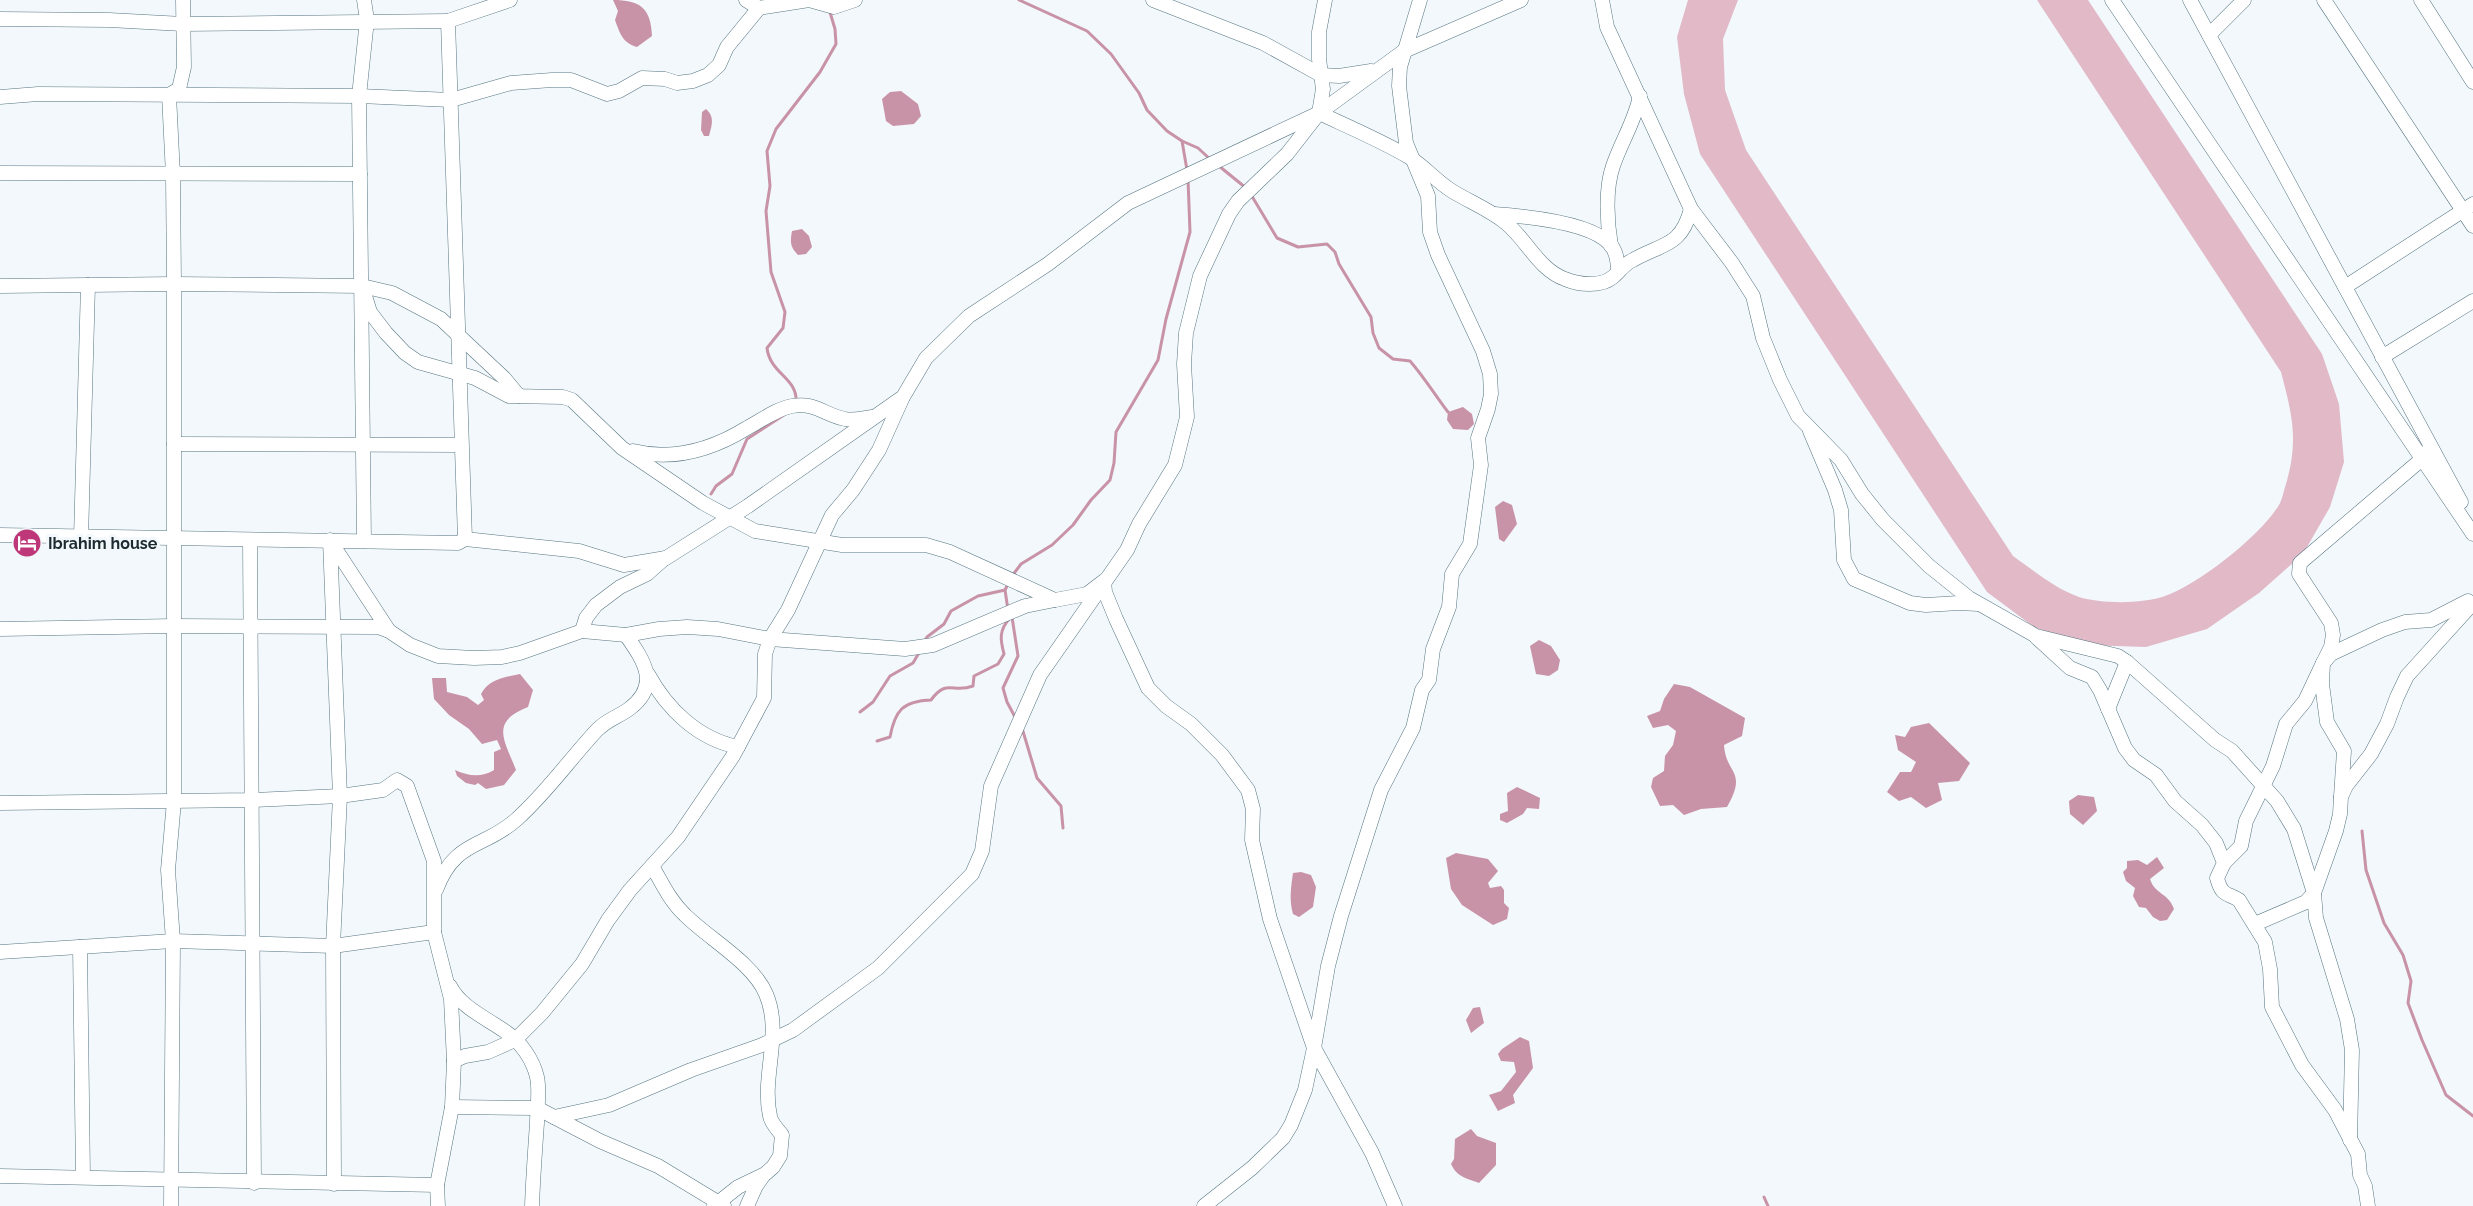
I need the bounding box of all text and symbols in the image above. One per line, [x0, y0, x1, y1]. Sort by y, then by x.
hotel icon: Ibrahim house [11, 527, 43, 559]
place label: Ibrahim house [48, 534, 158, 553]

